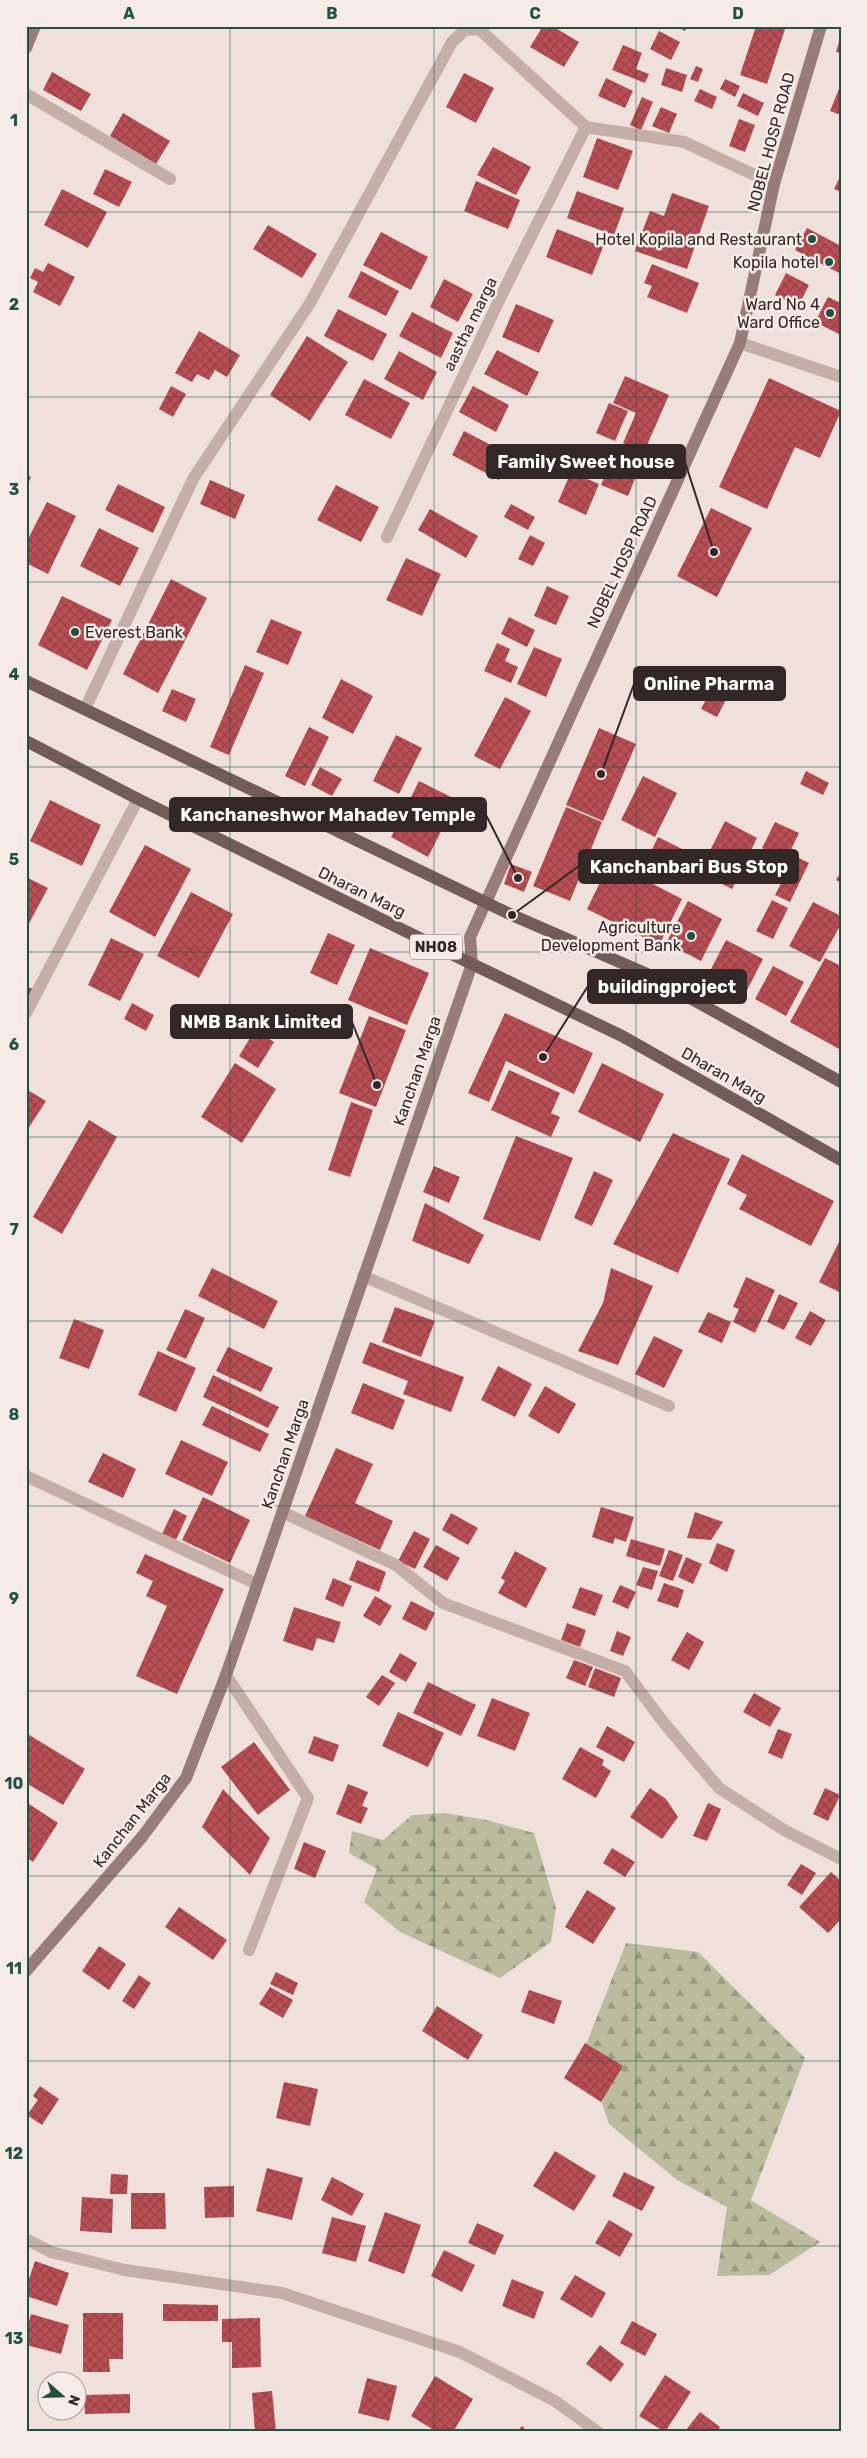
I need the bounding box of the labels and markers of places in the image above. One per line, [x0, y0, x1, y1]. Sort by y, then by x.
place label: Hotel Kopila and Restaurant [595, 230, 802, 249]
marker: Hotel Kopila and Restaurant [806, 233, 818, 245]
place label: Kopila hotel [733, 253, 819, 272]
marker: Kopila hotel [823, 256, 835, 268]
place label: Ward No 4 Ward Office [737, 295, 820, 332]
marker: Ward No 4 Ward Office [824, 307, 836, 319]
callout: Family Sweet house [487, 445, 685, 478]
place label: Everest Bank [85, 623, 183, 642]
marker: Everest Bank [69, 626, 81, 638]
callout: Online Pharma [634, 667, 785, 700]
callout: Kanchaneshwor Mahadev Temple [170, 798, 486, 831]
callout: Kanchanbari Bus Stop [579, 850, 798, 883]
place label: Agriculture Development Bank [541, 918, 682, 955]
marker: Agriculture Development Bank [685, 930, 697, 942]
callout: buildingproject [588, 970, 746, 1003]
callout: NMB Bank Limited [171, 1005, 352, 1038]

